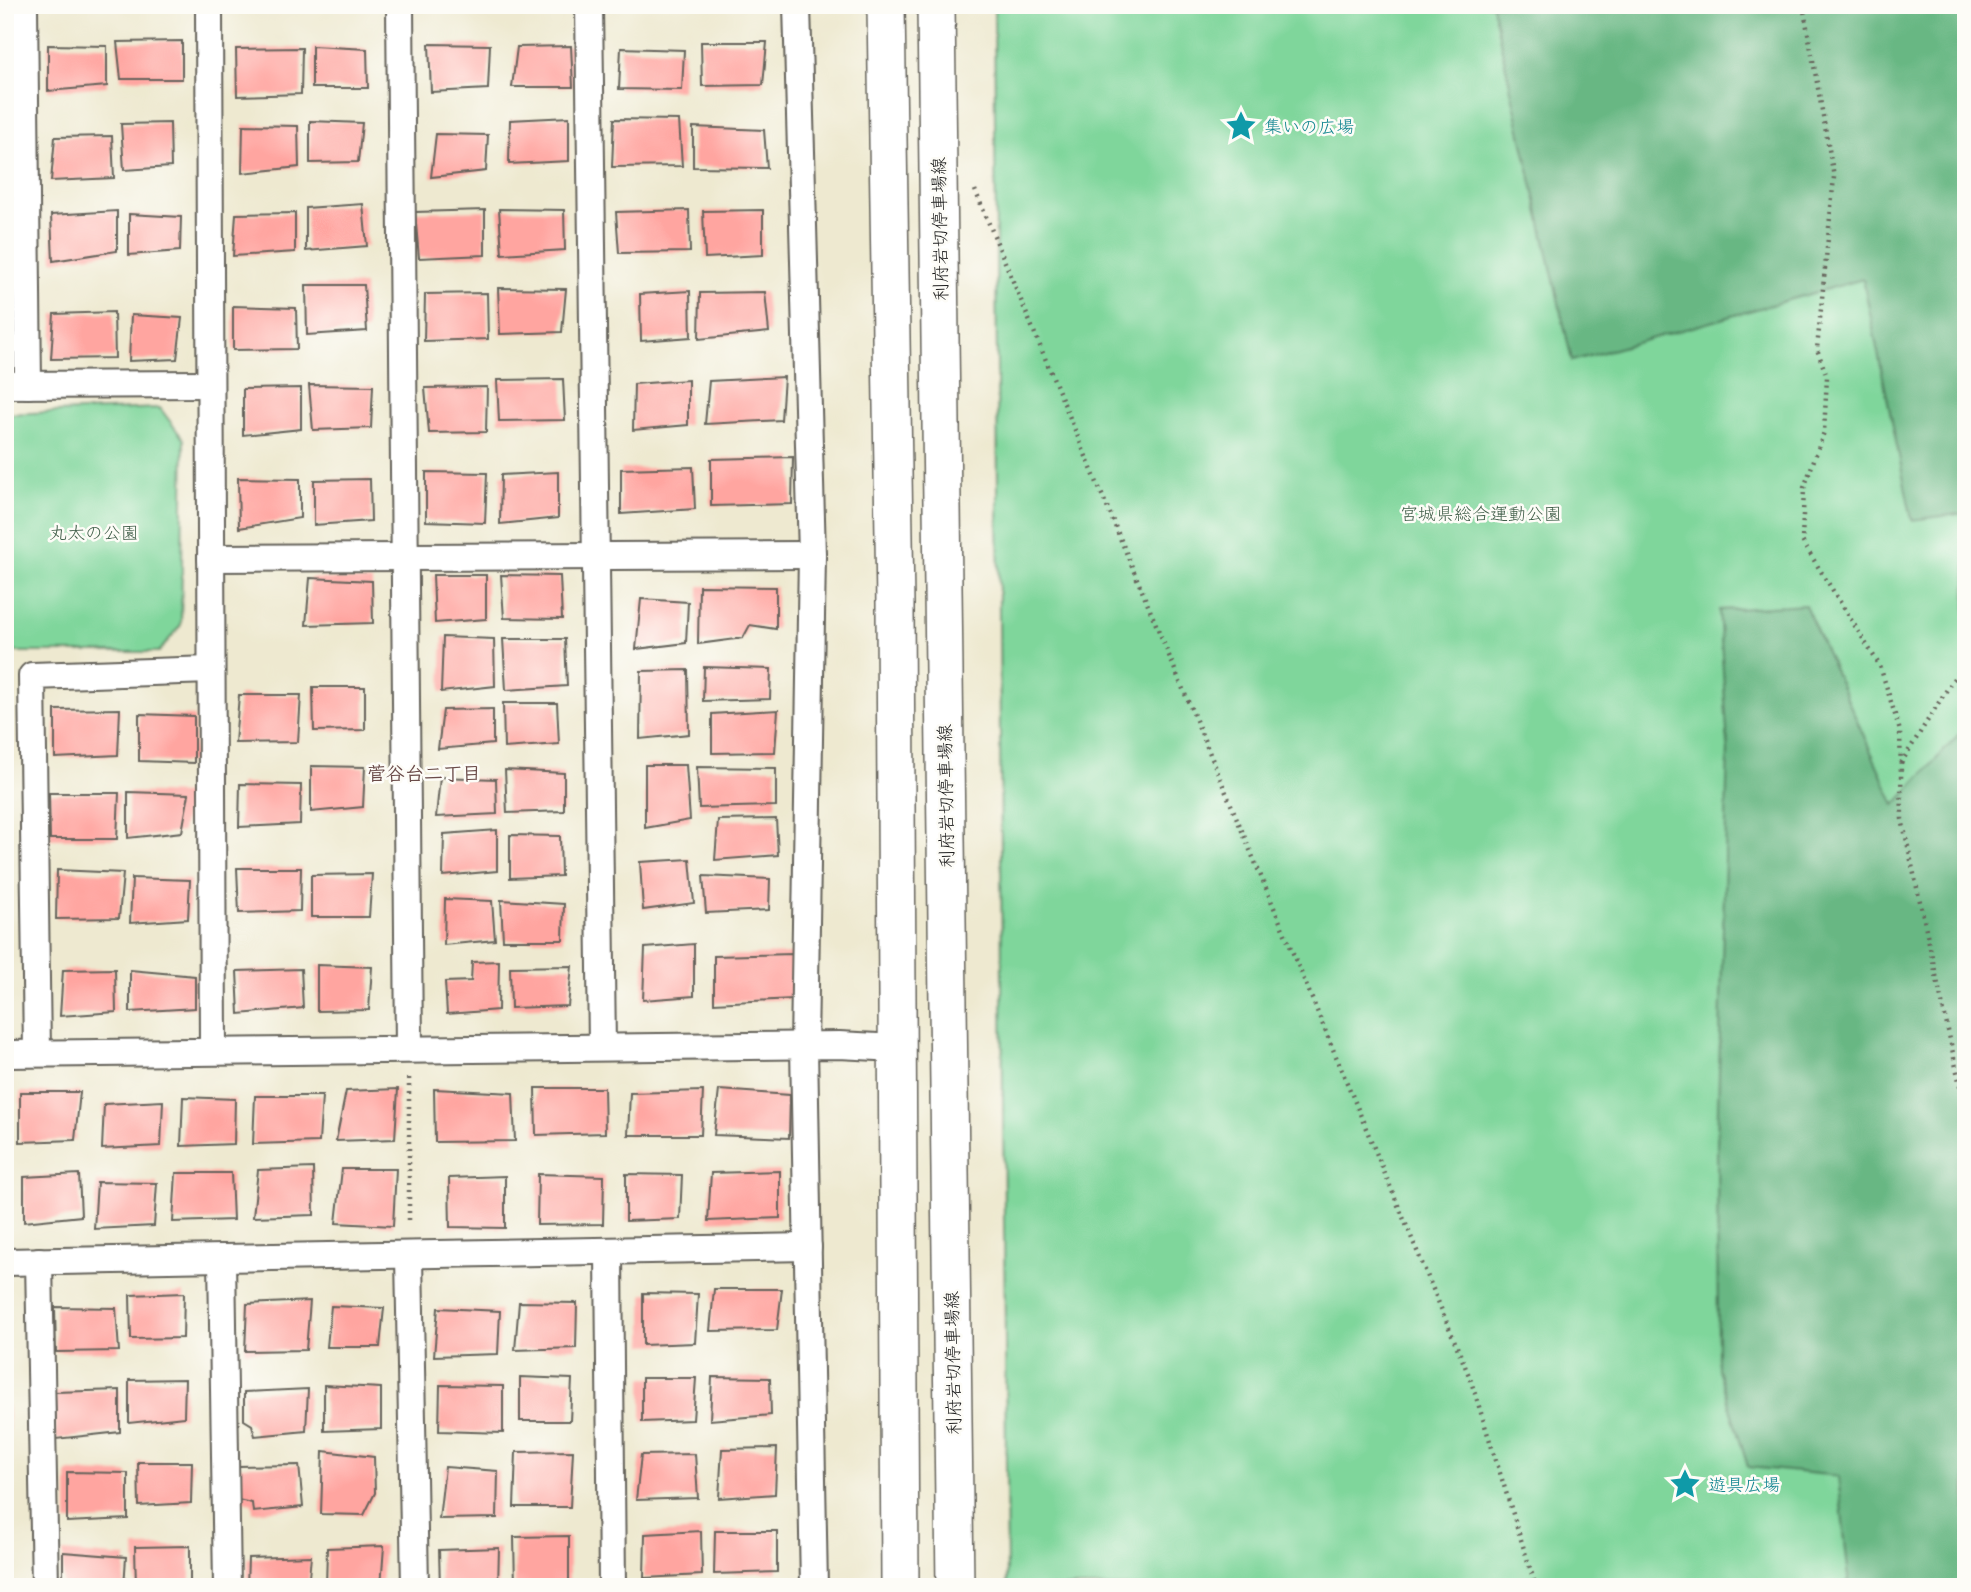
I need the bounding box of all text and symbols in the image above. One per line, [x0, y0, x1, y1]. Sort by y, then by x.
place icon: 集いの広場 [1224, 109, 1258, 143]
place label: 集いの広場 [1264, 114, 1354, 138]
street label: 利府岩切停車場線 [926, 157, 952, 301]
park label: 宮城県総合運動公園 [1400, 501, 1562, 525]
park label: 丸太の公園 [49, 520, 139, 544]
street label: 利府岩切停車場線 [932, 724, 958, 868]
district label: 菅谷台二丁目 [367, 760, 481, 785]
street label: 利府岩切停車場線 [939, 1291, 965, 1435]
place icon: 遊具広場 [1668, 1467, 1702, 1501]
place label: 遊具広場 [1708, 1472, 1780, 1496]

